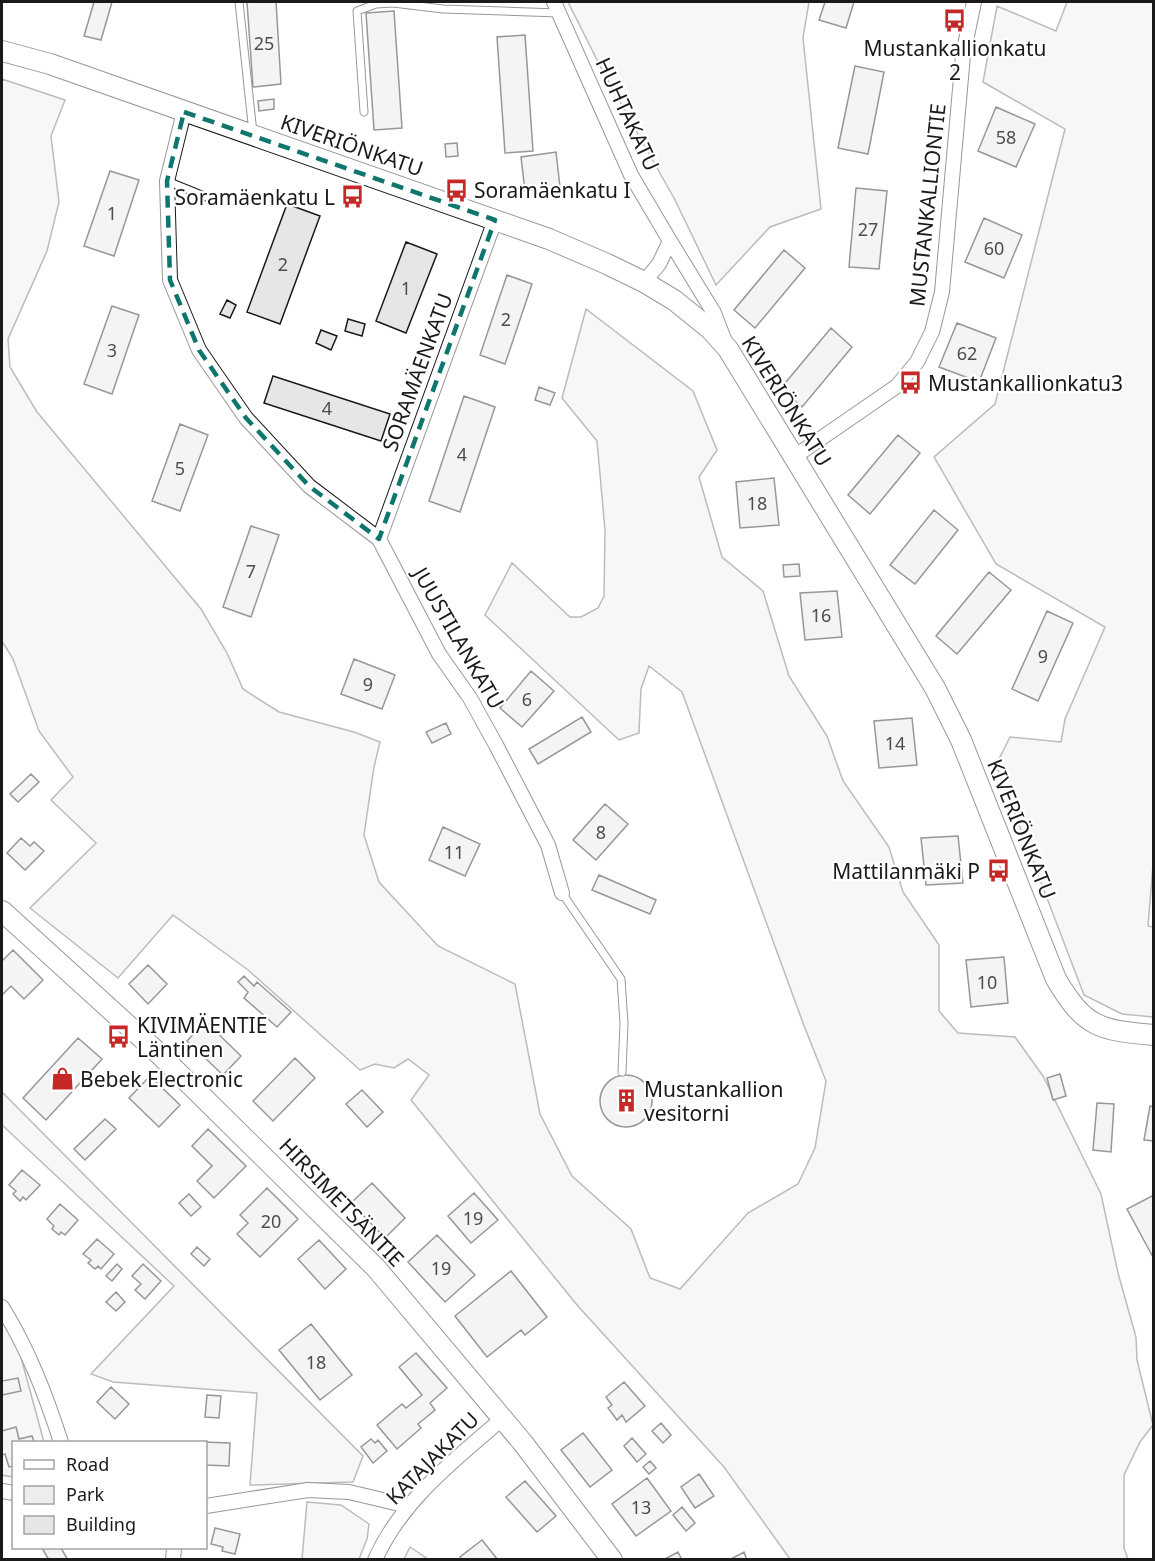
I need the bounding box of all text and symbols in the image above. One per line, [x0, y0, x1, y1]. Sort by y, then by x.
bus stop icon: Mustankallionkatu 2 [942, 7, 968, 33]
house number: 25 [254, 31, 274, 55]
place label: Mustankallionkatu 2 [864, 34, 1046, 86]
street label: HUHTAKATU [590, 53, 666, 175]
street label: MUSTANKALLIONTIE [902, 102, 952, 308]
street label: KIVERIÖNKATU [277, 108, 427, 182]
house number: 58 [996, 125, 1016, 149]
place label: Soramäenkatu I [474, 176, 631, 204]
bus stop icon: Soramäenkatu I [443, 177, 469, 203]
place label: Soramäenkatu L [174, 183, 335, 211]
bus stop icon: Soramäenkatu L [340, 184, 366, 210]
house number: 1 [107, 201, 117, 225]
house number: 27 [858, 217, 878, 241]
house number: 60 [984, 236, 1004, 260]
house number: 2 [278, 252, 288, 276]
house number: 1 [401, 276, 411, 300]
street label: SORAMÄENKATU [375, 289, 459, 455]
house number: 2 [501, 307, 511, 331]
street label: KIVERIÖNKATU [736, 330, 838, 472]
house number: 3 [107, 338, 117, 362]
house number: 62 [957, 341, 977, 365]
place label: Mustankallionkatu3 [928, 369, 1123, 397]
bus stop icon: Mustankallionkatu3 [897, 370, 923, 396]
house number: 4 [322, 396, 332, 420]
house number: 4 [457, 442, 467, 466]
house number: 5 [175, 456, 185, 480]
house number: 18 [747, 491, 767, 515]
house number: 7 [246, 559, 256, 583]
street label: JUUSTILANKATU [406, 560, 511, 714]
house number: 16 [811, 603, 831, 627]
house number: 9 [1038, 644, 1048, 668]
house number: 9 [363, 672, 373, 696]
house number: 6 [522, 687, 532, 711]
house number: 14 [885, 731, 905, 755]
street label: KIVERIÖNKATU [981, 755, 1063, 903]
house number: 8 [596, 820, 606, 844]
house number: 11 [444, 840, 464, 864]
place label: Mattilanmäki P [832, 857, 980, 885]
bus stop icon: Mattilanmäki P [985, 858, 1011, 884]
house number: 10 [977, 970, 997, 994]
place label: KIVIMÄENTIE Läntinen [137, 1011, 267, 1063]
bus stop icon: KIVIMÄENTIE Läntinen [106, 1024, 132, 1050]
place label: Bebek Electronic [80, 1065, 243, 1093]
shop icon: Bebek Electronic [49, 1066, 75, 1092]
place label: Mustankallion vesitorni [644, 1075, 783, 1127]
building icon: Mustankallion vesitorni [613, 1088, 639, 1114]
street label: HIRSIMETSÄNTIE [274, 1132, 410, 1272]
house number: 19 [463, 1206, 483, 1230]
house number: 20 [261, 1209, 281, 1233]
house number: 19 [431, 1256, 451, 1280]
house number: 18 [306, 1350, 326, 1374]
street label: KATAJAKATU [379, 1405, 485, 1511]
legend [12, 1441, 207, 1549]
text: Road [66, 1452, 109, 1476]
text: Park [66, 1482, 104, 1506]
house number: 13 [631, 1495, 651, 1519]
text: Building [66, 1512, 136, 1536]

